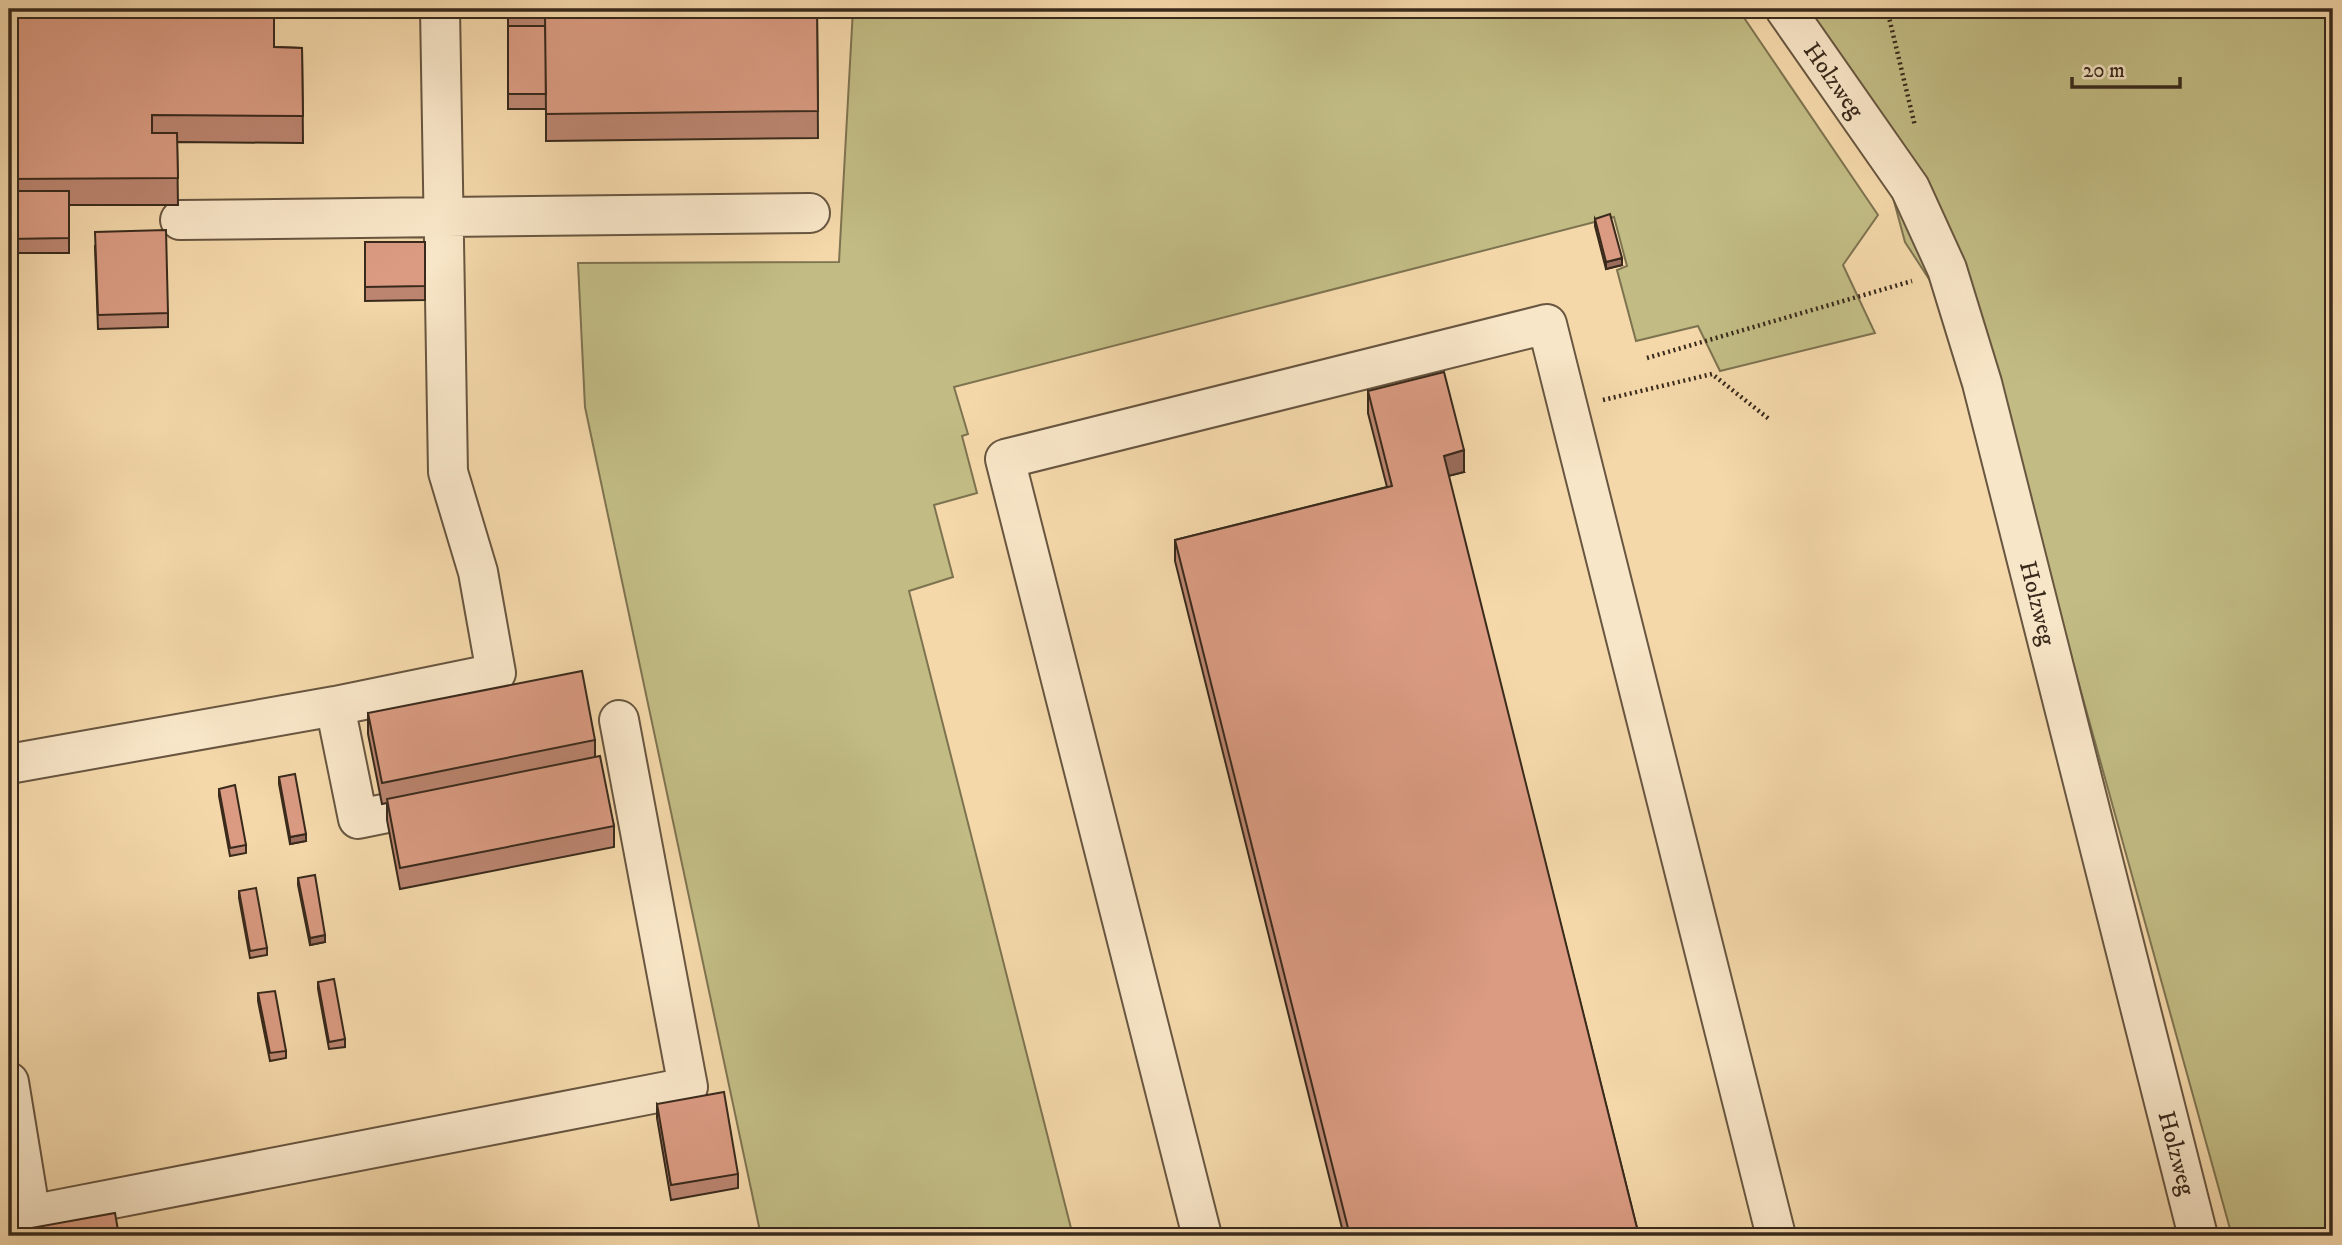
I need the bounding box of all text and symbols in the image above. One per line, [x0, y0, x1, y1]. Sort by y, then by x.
street label: Holzweg [1796, 37, 1870, 125]
scale bar [2072, 46, 2181, 90]
text: 20 m [2083, 58, 2125, 84]
street label: Holzweg [2012, 558, 2062, 649]
street label: Holzweg [2150, 1108, 2202, 1199]

